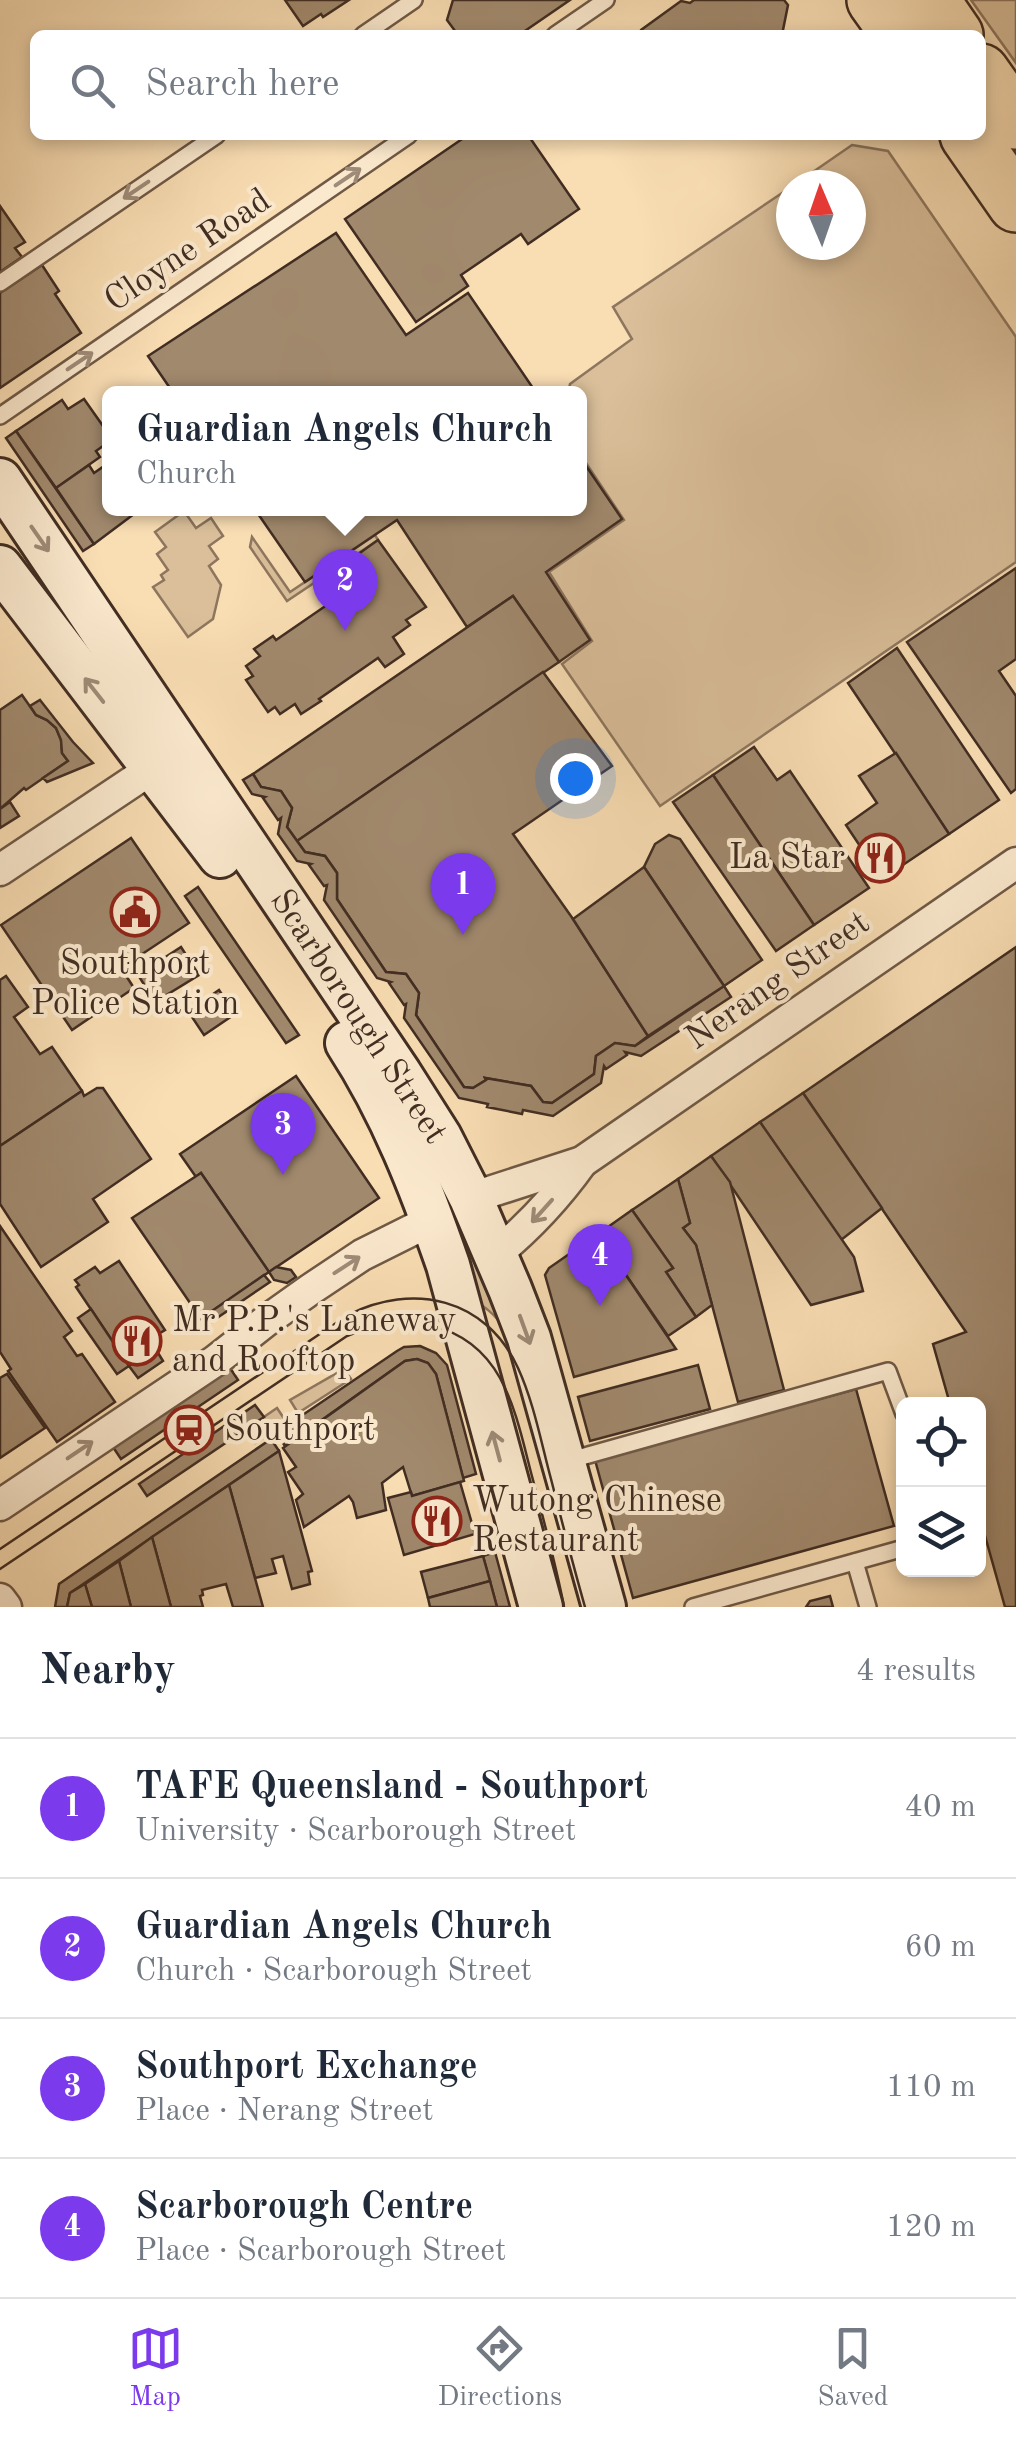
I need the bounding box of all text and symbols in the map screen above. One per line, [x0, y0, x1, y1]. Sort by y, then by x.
search box [30, 30, 986, 140]
icon: search [65, 58, 120, 113]
text: Search here [145, 66, 340, 104]
one-way arrow [334, 167, 362, 188]
north arrow [776, 170, 866, 260]
one-way arrow [123, 179, 151, 200]
street label: Cloyne Road [99, 183, 277, 319]
one-way arrow [66, 351, 94, 372]
popup [102, 386, 587, 516]
text: Guardian Angels Church [136, 412, 553, 450]
text: Church [136, 459, 236, 491]
one-way arrow [29, 525, 50, 552]
pin: 2 [312, 548, 378, 631]
one-way arrow [83, 677, 104, 704]
your location [550, 753, 601, 804]
restaurant icon: La Star [854, 832, 906, 884]
place label: La Star [729, 841, 845, 876]
pin: 1 [430, 852, 496, 935]
street label: Scarborough Street [263, 884, 453, 1150]
public building icon: Southport Police Station [109, 886, 161, 938]
street label: Nerang Street [680, 905, 876, 1057]
place label: Southport Police Station [31, 947, 239, 1022]
pin: 3 [250, 1092, 316, 1175]
one-way arrow [531, 1198, 554, 1223]
pin: 4 [568, 1224, 632, 1306]
one-way arrow [333, 1255, 361, 1276]
place label: Mr P.P.'s Laneway and Rooftop [172, 1304, 457, 1379]
one-way arrow [517, 1313, 535, 1344]
restaurant icon: Mr P.P.'s Laneway and Rooftop [111, 1315, 163, 1367]
map controls [896, 1397, 986, 1577]
button: locate [896, 1397, 986, 1487]
station icon: Southport [163, 1404, 215, 1456]
place label: Southport [224, 1413, 375, 1448]
one-way arrow [486, 1430, 505, 1462]
one-way arrow [66, 1440, 94, 1461]
place label: Wutong Chinese Restaurant [472, 1484, 722, 1559]
button: layers [896, 1487, 986, 1577]
restaurant icon: Wutong Chinese Restaurant [411, 1495, 463, 1547]
text: Nearby [40, 1651, 176, 1693]
text: 4 results [856, 1656, 976, 1688]
text: TAFE Queensland - Southport [135, 1769, 648, 1807]
text: 1 [63, 1792, 82, 1824]
text: 40 m [905, 1792, 976, 1824]
text: University · Scarborough Street [135, 1816, 576, 1848]
text: Guardian Angels Church [135, 1909, 552, 1947]
text: 2 [63, 1932, 82, 1964]
text: 60 m [905, 1932, 976, 1964]
text: Church · Scarborough Street [135, 1956, 532, 1988]
text: Southport Exchange [135, 2049, 478, 2087]
text: 3 [63, 2072, 82, 2104]
text: 110 m [886, 2072, 976, 2104]
text: Place · Nerang Street [135, 2096, 433, 2128]
text: Scarborough Centre [135, 2189, 473, 2227]
text: 4 [63, 2212, 82, 2244]
text: 120 m [886, 2212, 976, 2244]
text: Place · Scarborough Street [135, 2236, 506, 2268]
tab: Map [128, 2321, 183, 2416]
tab: Directions [438, 2321, 562, 2416]
tab: Saved [817, 2321, 888, 2416]

